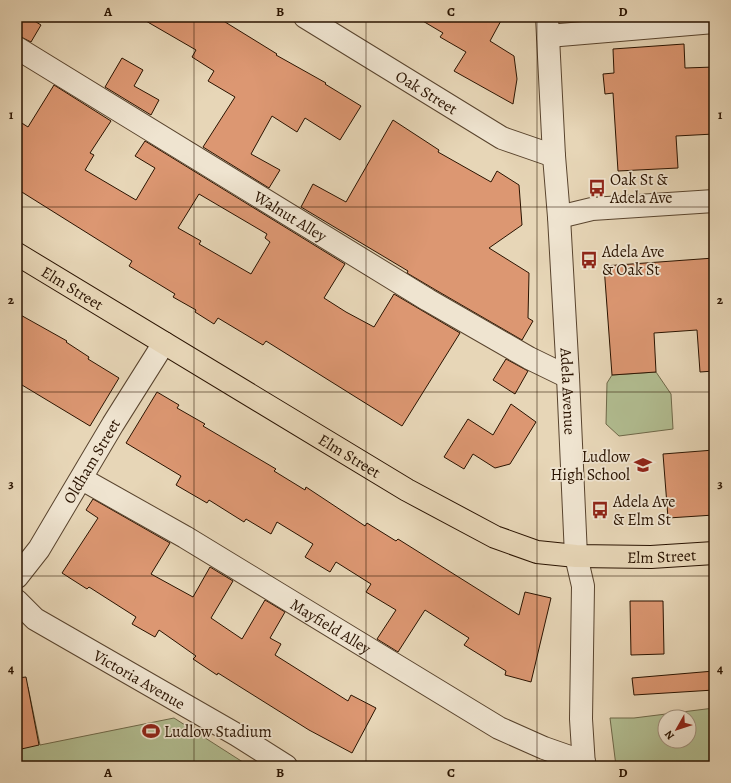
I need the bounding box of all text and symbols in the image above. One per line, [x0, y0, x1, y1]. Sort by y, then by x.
text: A [103, 3, 113, 20]
text: B [276, 3, 284, 20]
text: C [447, 3, 455, 20]
text: D [618, 3, 628, 20]
street label: Oak Street [391, 65, 461, 120]
text: 1 [9, 106, 14, 123]
text: 1 [718, 106, 723, 123]
place label: Oak St & Adela Ave [609, 169, 672, 209]
bus stop icon: Oak St & Adela Ave [587, 178, 607, 198]
street label: Walnut Alley [249, 185, 332, 248]
place label: Adela Ave & Oak St [601, 241, 664, 281]
bus stop icon: Adela Ave & Oak St [579, 250, 599, 270]
street label: Elm Street [37, 261, 107, 316]
text: 2 [8, 291, 15, 308]
text: 2 [717, 291, 724, 308]
street label: Adela Avenue [554, 346, 581, 435]
street label: Oldham Street [58, 415, 126, 508]
street label: Elm Street [314, 429, 385, 484]
place label: Ludlow High School [551, 446, 631, 486]
school or university icon: Ludlow High School [633, 455, 653, 475]
text: 3 [8, 475, 14, 492]
text: 3 [717, 475, 723, 492]
place label: Adela Ave & Elm St [612, 491, 675, 531]
bus stop icon: Adela Ave & Elm St [590, 500, 610, 520]
street label: Elm Street [627, 544, 697, 569]
street label: Mayfield Alley [286, 594, 376, 660]
street label: Victoria Avenue [88, 644, 189, 715]
text: 4 [8, 660, 14, 677]
text: 4 [717, 660, 723, 677]
north arrow [657, 709, 697, 749]
sports icon: Ludlow Stadium [141, 721, 161, 741]
place label: Ludlow Stadium [164, 721, 272, 743]
text: N [661, 727, 678, 743]
text: A [103, 764, 113, 781]
text: B [276, 764, 284, 781]
text: C [447, 764, 455, 781]
text: D [618, 764, 628, 781]

